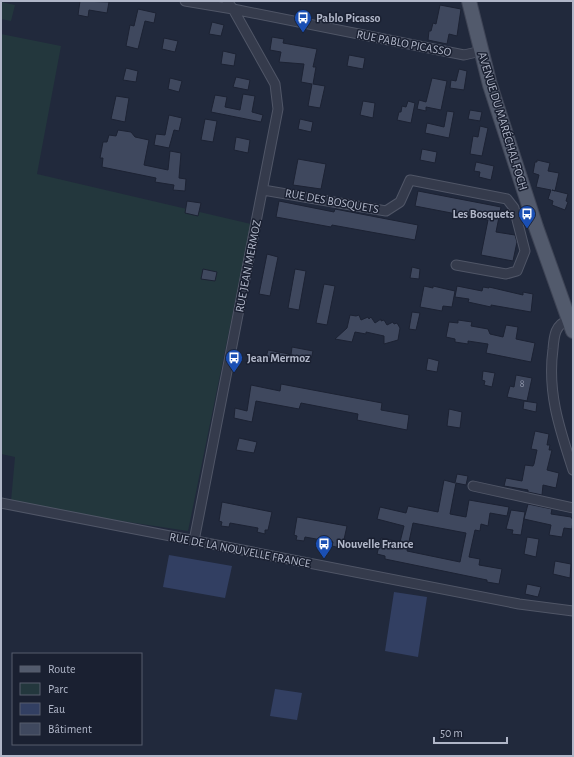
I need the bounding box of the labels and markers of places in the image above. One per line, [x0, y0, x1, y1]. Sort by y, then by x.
bus stop icon: Pablo Picasso [293, 8, 313, 33]
place label: Pablo Picasso [316, 12, 381, 24]
bus stop icon: Les Bosquets [517, 204, 537, 229]
place label: Les Bosquets [453, 208, 514, 220]
bus stop icon: Jean Mermoz [224, 348, 244, 373]
place label: Jean Mermoz [247, 352, 310, 364]
bus stop icon: Nouvelle France [314, 534, 334, 559]
place label: Nouvelle France [337, 538, 414, 550]

